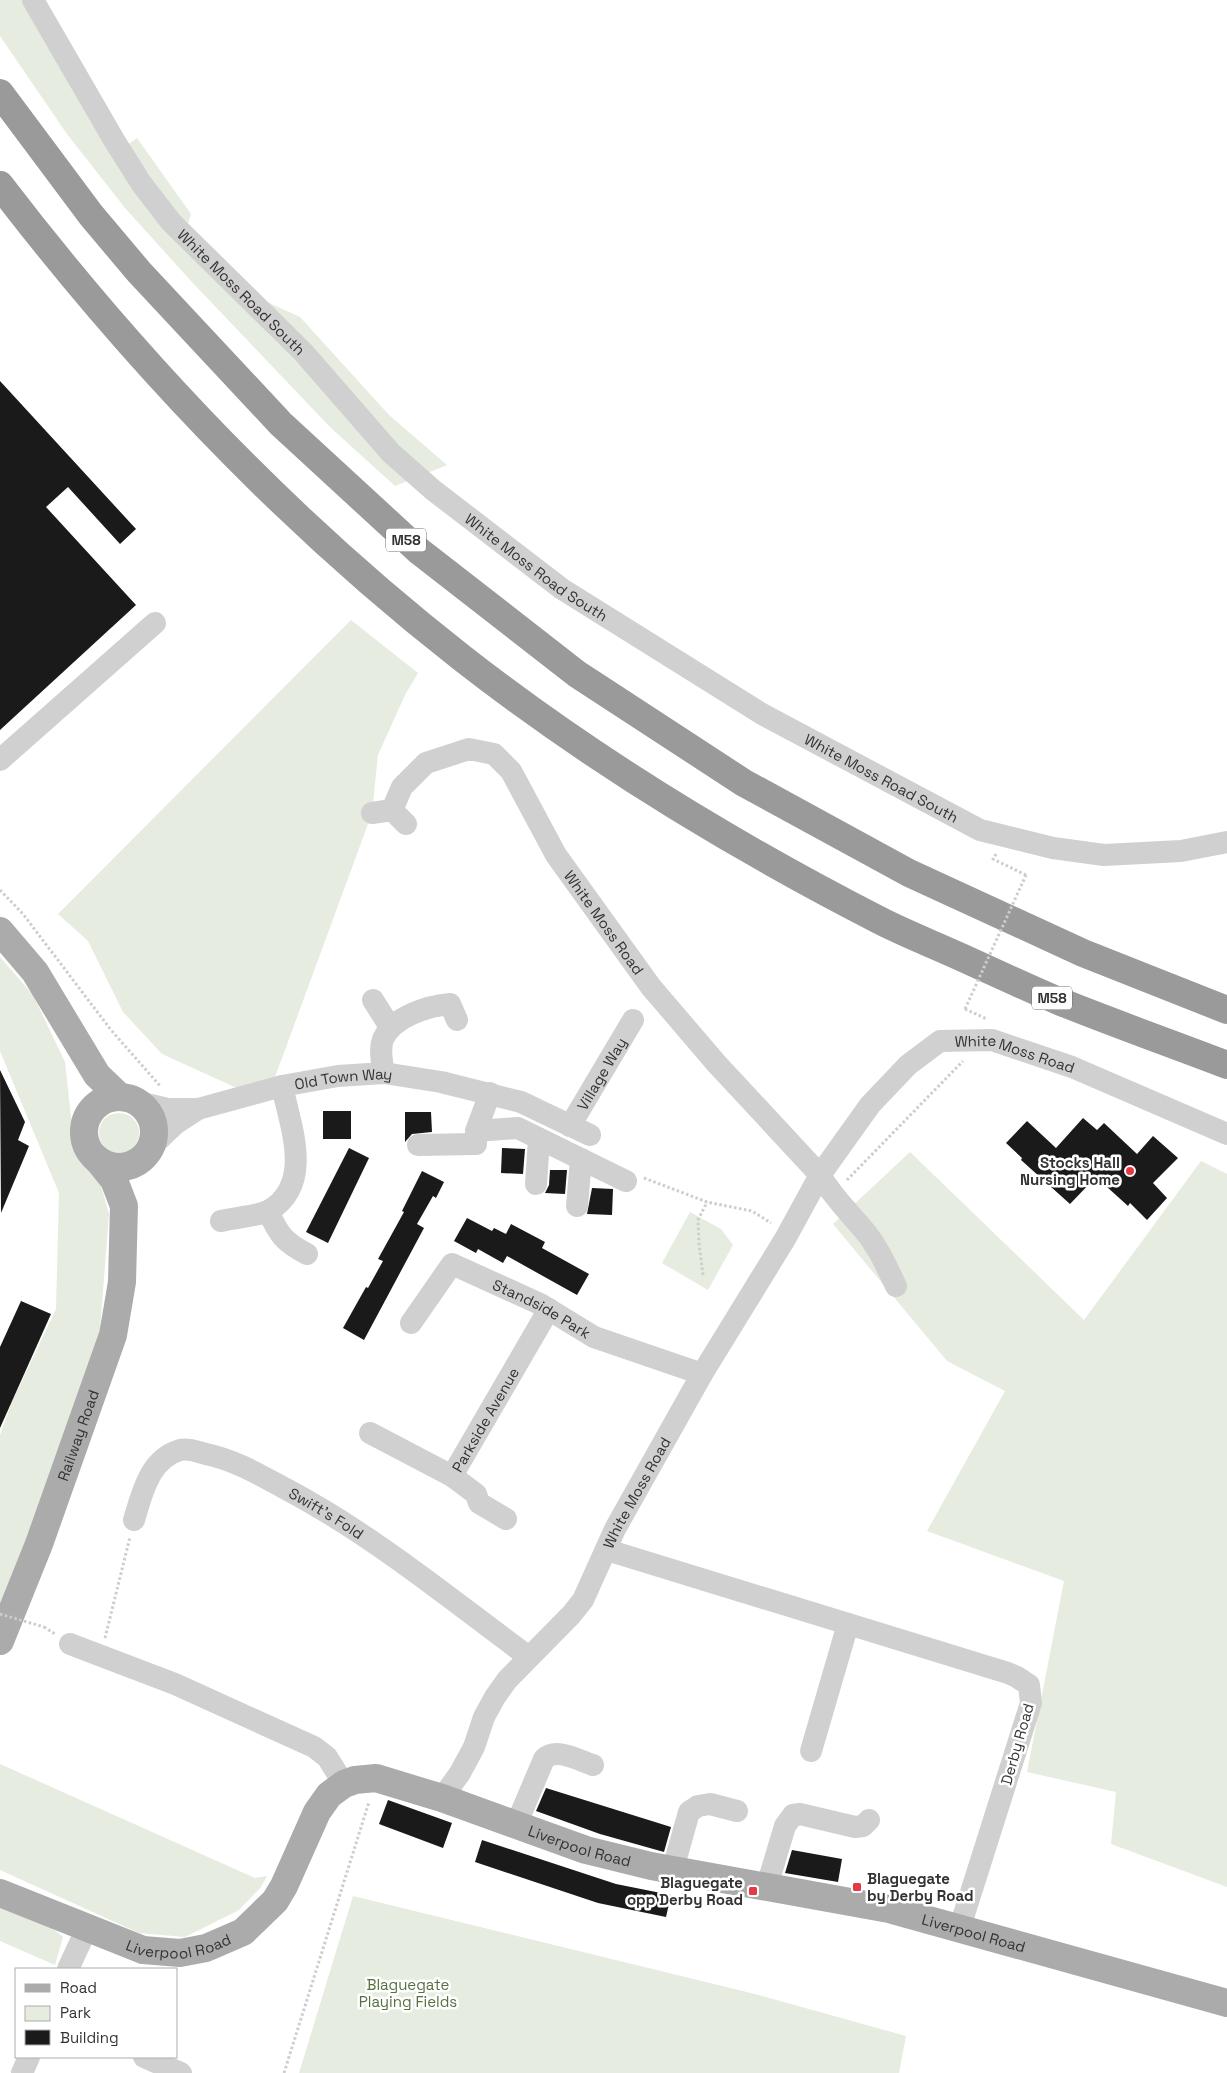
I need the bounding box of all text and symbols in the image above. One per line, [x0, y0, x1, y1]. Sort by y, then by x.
street label: White Moss Road South [174, 225, 310, 359]
street label: White Moss Road South [461, 509, 611, 625]
road number: M58 [386, 528, 426, 552]
street label: White Moss Road South [801, 729, 962, 826]
street label: White Moss Road [560, 866, 648, 978]
road number: M58 [1032, 986, 1072, 1010]
street label: White Moss Road [954, 1030, 1077, 1077]
street label: Village Way [572, 1034, 630, 1114]
street label: Old Town Way [293, 1064, 394, 1093]
place label: Stocks Hall Nursing Home [1020, 1153, 1120, 1189]
marker: Stocks Hall Nursing Home [1124, 1165, 1136, 1177]
street label: Standside Park [490, 1274, 594, 1342]
street label: Parkside Avenue [447, 1364, 523, 1475]
street label: Railway Road [53, 1387, 102, 1483]
street label: White Moss Road [598, 1433, 674, 1551]
street label: Swift's Fold [286, 1483, 368, 1543]
street label: Derby Road [996, 1701, 1038, 1787]
street label: Liverpool Road [526, 1820, 633, 1870]
place label: Blaguegate by Derby Road [867, 1869, 974, 1905]
place label: Blaguegate opp Derby Road [627, 1873, 743, 1909]
marker: Blaguegate by Derby Road [851, 1881, 863, 1893]
marker: Blaguegate opp Derby Road [747, 1885, 759, 1897]
street label: Liverpool Road [920, 1909, 1028, 1956]
street label: Liverpool Road [123, 1929, 234, 1963]
legend [15, 1968, 178, 2058]
park label: Blaguegate Playing Fields [359, 1975, 457, 2011]
text: Road [60, 1978, 97, 1997]
text: Park [60, 2003, 91, 2022]
text: Building [60, 2028, 119, 2047]

